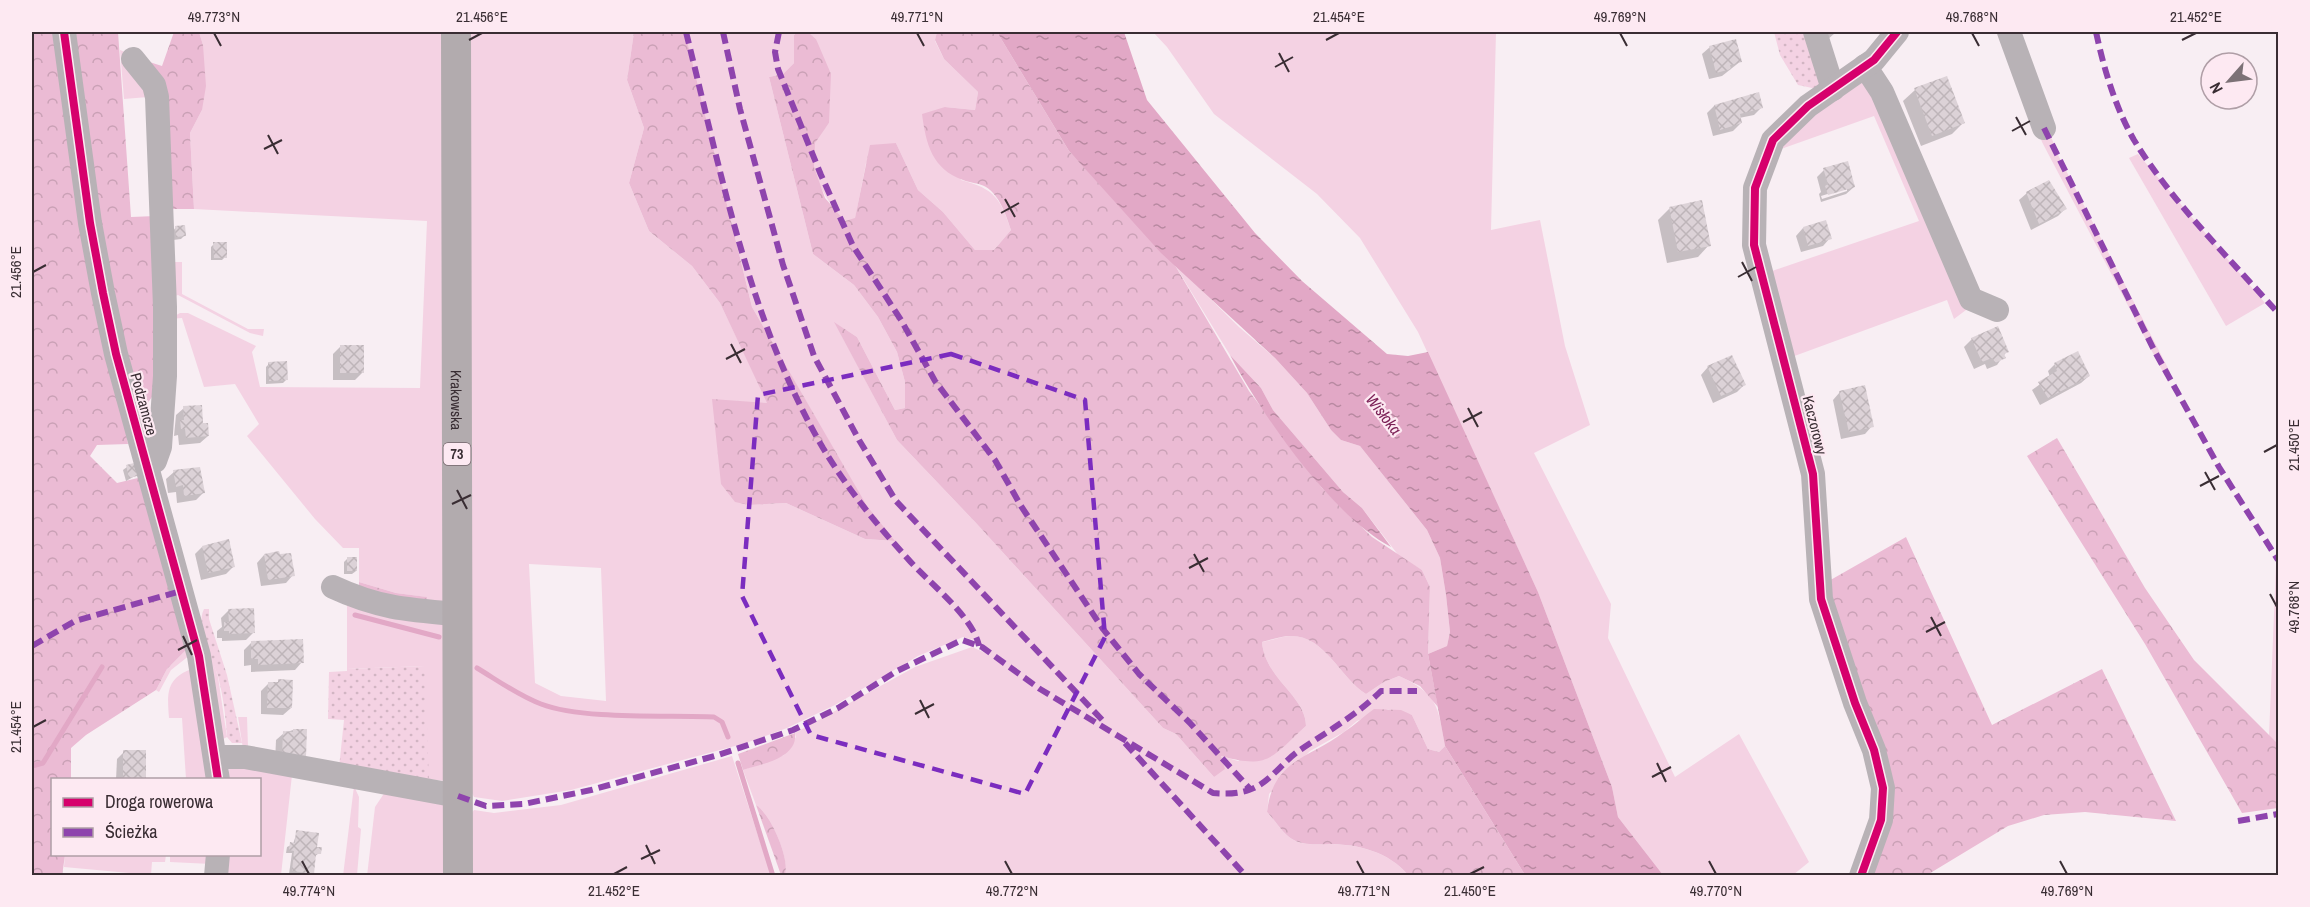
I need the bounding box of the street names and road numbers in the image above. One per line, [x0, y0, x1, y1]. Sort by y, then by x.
street label: Podzamcze [126, 370, 162, 438]
street label: Krakowska [446, 370, 467, 430]
street label: Kaczorowy [1798, 393, 1833, 458]
road number: 73 [444, 443, 470, 465]

